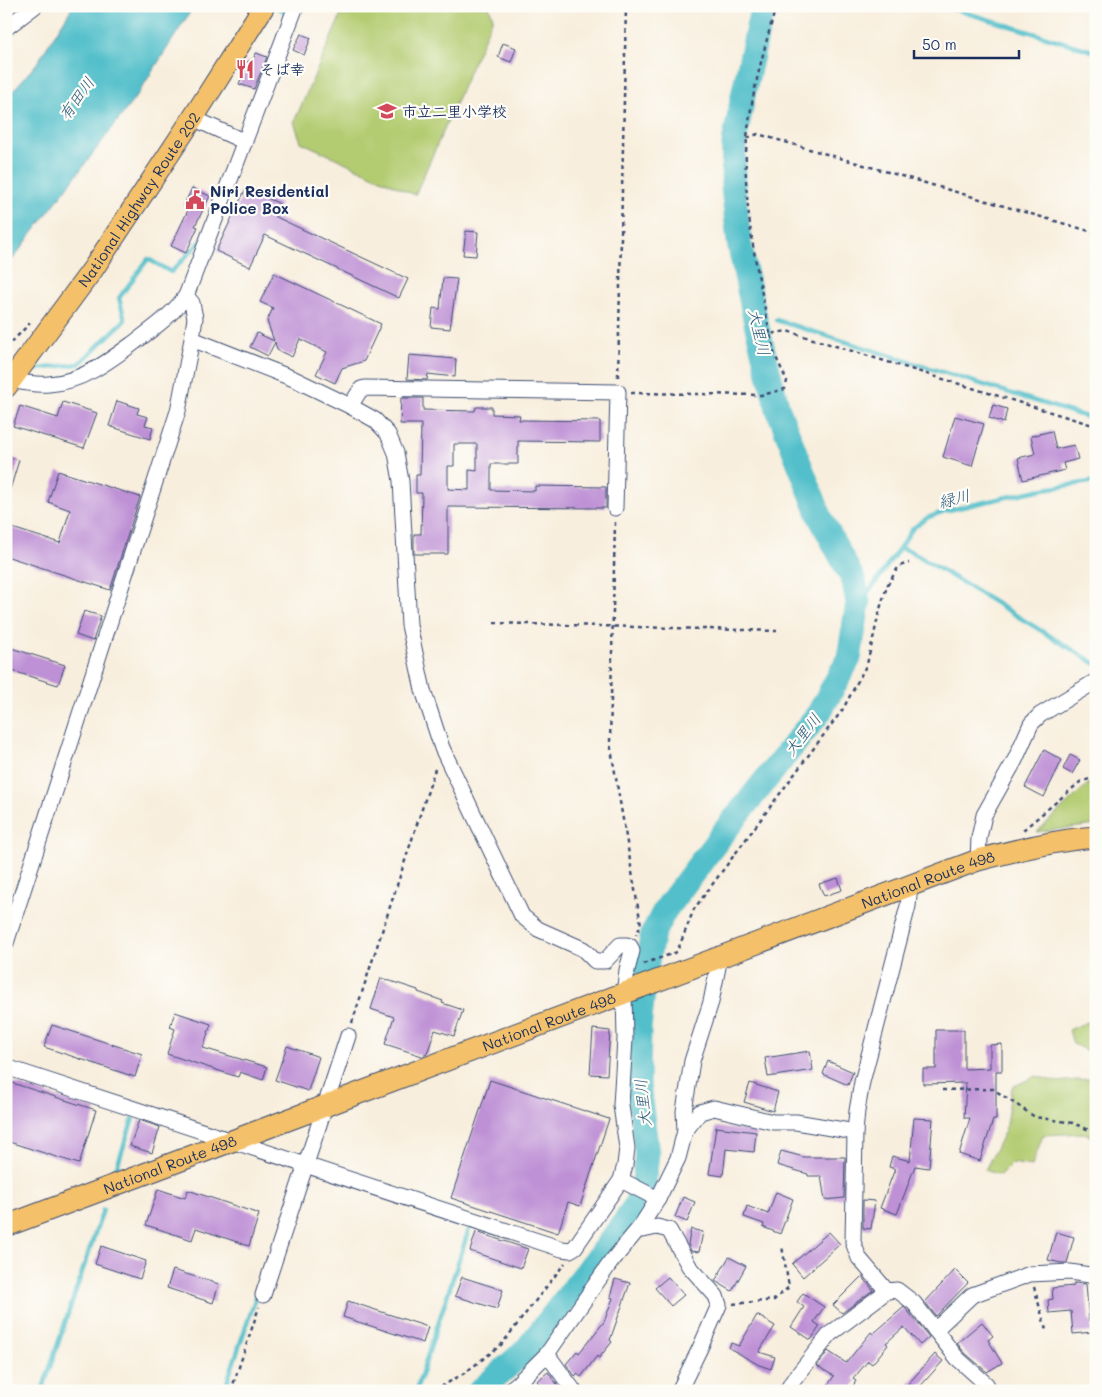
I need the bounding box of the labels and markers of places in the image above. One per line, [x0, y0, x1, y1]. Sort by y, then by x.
restaurant icon: そば幸 [234, 58, 256, 80]
place label: そば幸 [260, 59, 305, 79]
school or university icon: 市立二里小学校 [376, 100, 398, 122]
place label: 市立二里小学校 [402, 101, 507, 121]
place label: Niri Residential Police Box [210, 181, 329, 218]
public building icon: Niri Residential Police Box [184, 189, 206, 211]

